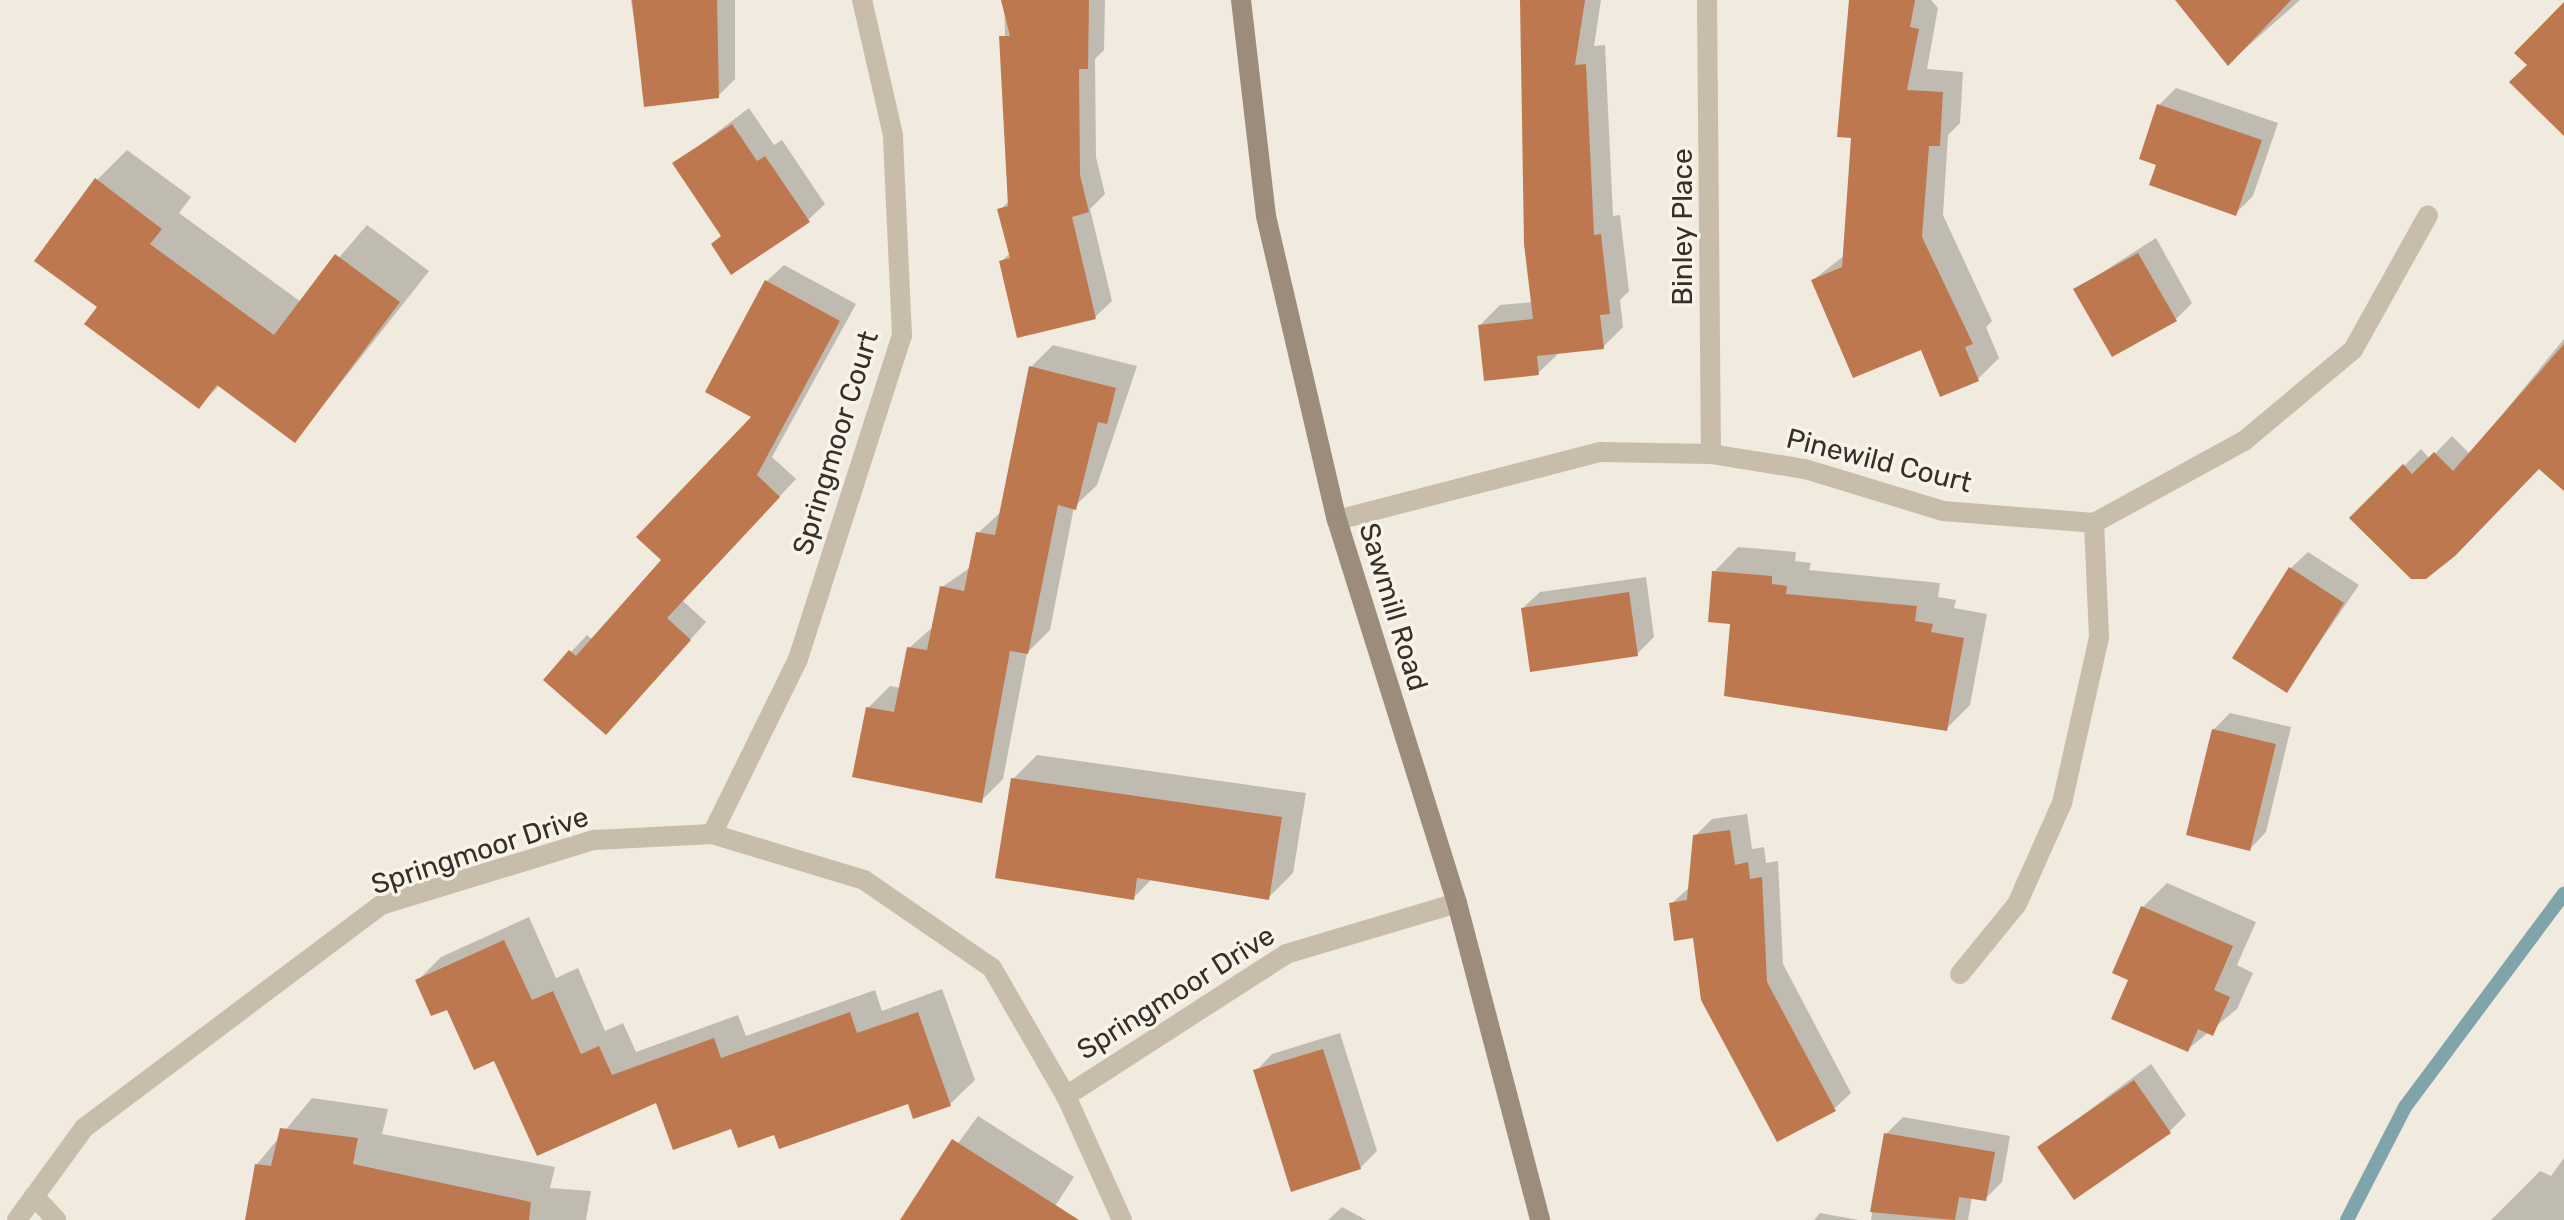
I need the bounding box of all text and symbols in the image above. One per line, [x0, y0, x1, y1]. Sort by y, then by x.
street label: Binley Place [1666, 148, 1700, 306]
street label: Springmoor Court [786, 327, 886, 559]
street label: Pinewild Court [1783, 422, 1975, 500]
street label: Sawmill Road [1352, 519, 1434, 695]
street label: Springmoor Drive [367, 800, 593, 902]
street label: Springmoor Drive [1071, 919, 1281, 1067]

